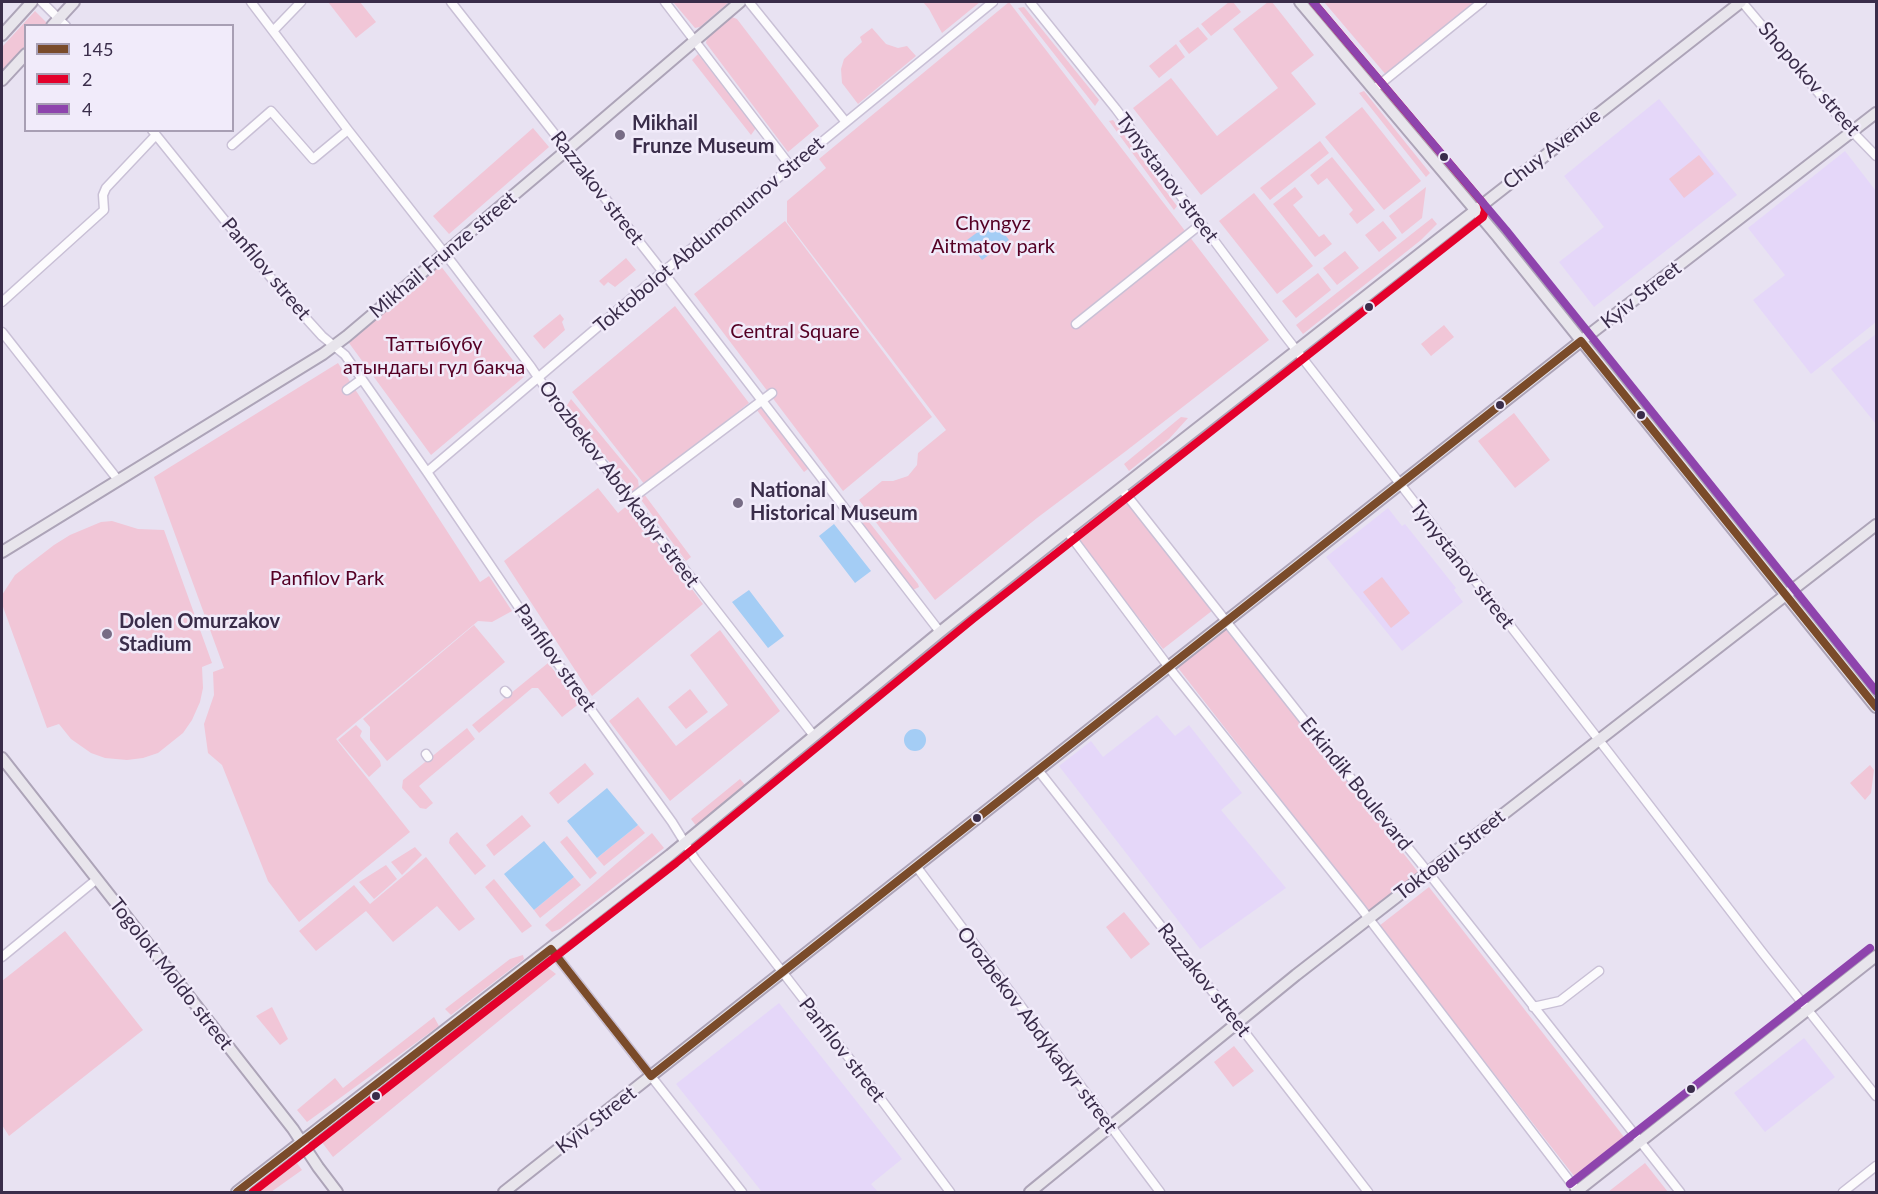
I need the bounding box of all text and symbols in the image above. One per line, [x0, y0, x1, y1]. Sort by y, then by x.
street label: Shopokov street [1753, 17, 1865, 141]
legend [24, 24, 234, 132]
text: 145 [82, 38, 113, 60]
text: 2 [82, 68, 92, 90]
text: 4 [82, 98, 92, 120]
street label: Chuy Avenue [1498, 103, 1606, 195]
street label: Tynystanov street [1111, 109, 1223, 247]
place label: Mikhail Frunze Museum [632, 112, 775, 159]
street label: Razzakov street [545, 126, 649, 250]
marker: Mikhail Frunze Museum [613, 128, 627, 142]
street label: Toktobolot Abdumomunov Street [589, 132, 829, 338]
unlabelled marker [1438, 151, 1450, 163]
street label: Mikhail Frunze street [365, 186, 521, 324]
park label: Chyngyz Aitmatov park [931, 212, 1055, 259]
street label: Panfilov street [216, 213, 316, 325]
street label: Kyiv Street [1596, 256, 1686, 334]
unlabelled marker [1363, 301, 1375, 313]
park label: Central Square [730, 320, 860, 344]
park label: Таттыбүбү атындагы гүл бакча [343, 333, 525, 380]
street label: Orozbekov Abdykadyr street [534, 376, 704, 592]
unlabelled marker [1494, 399, 1506, 411]
unlabelled marker [1635, 409, 1647, 421]
place label: National Historical Museum [750, 479, 918, 526]
marker: National Historical Museum [731, 496, 745, 510]
street label: Tynystanov street [1405, 496, 1519, 634]
park label: Panfilov Park [270, 567, 384, 591]
street label: Panfilov street [509, 599, 601, 717]
place label: Dolen Omurzakov Stadium [119, 610, 280, 657]
marker: Dolen Omurzakov Stadium [100, 627, 114, 641]
street label: Erkindik Boulevard [1295, 713, 1417, 855]
street label: Toktogul Street [1390, 805, 1510, 905]
unlabelled marker [971, 812, 983, 824]
street label: Togolok Moldo street [104, 893, 238, 1055]
street label: Razzakov street [1152, 918, 1256, 1042]
street label: Orozbekov Abdykadyr street [952, 922, 1122, 1138]
street label: Panfilov street [794, 993, 890, 1107]
street label: Kyiv Street [551, 1081, 641, 1159]
unlabelled marker [1685, 1083, 1697, 1095]
unlabelled marker [370, 1090, 382, 1102]

